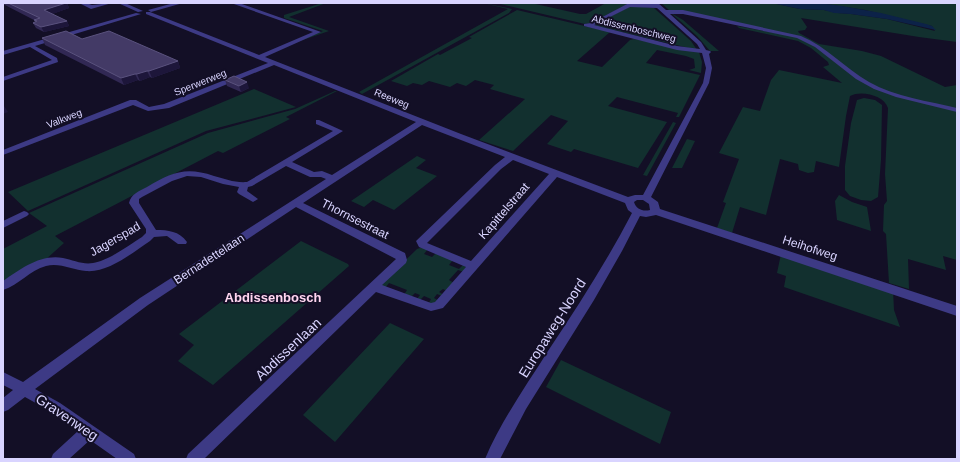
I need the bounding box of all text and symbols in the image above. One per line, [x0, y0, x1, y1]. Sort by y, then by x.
street label: Abdissenboschweg [591, 13, 677, 44]
street label: Sperwerweg [172, 67, 228, 98]
street label: Reeweg [373, 86, 411, 110]
street label: Valkweg [45, 107, 83, 130]
street label: Kapittelstraat [476, 179, 533, 242]
street label: Thornsestraat [319, 196, 392, 242]
street label: Jagerspad [87, 219, 143, 259]
street label: Bernadettelaan [171, 231, 247, 287]
street label: Heihofweg [781, 233, 839, 263]
street label: Europaweg-Noord [515, 276, 589, 380]
district label: Abdissenbosch [225, 290, 321, 305]
street label: Abdissenlaan [252, 314, 324, 384]
street label: Gravenweg [33, 390, 101, 444]

